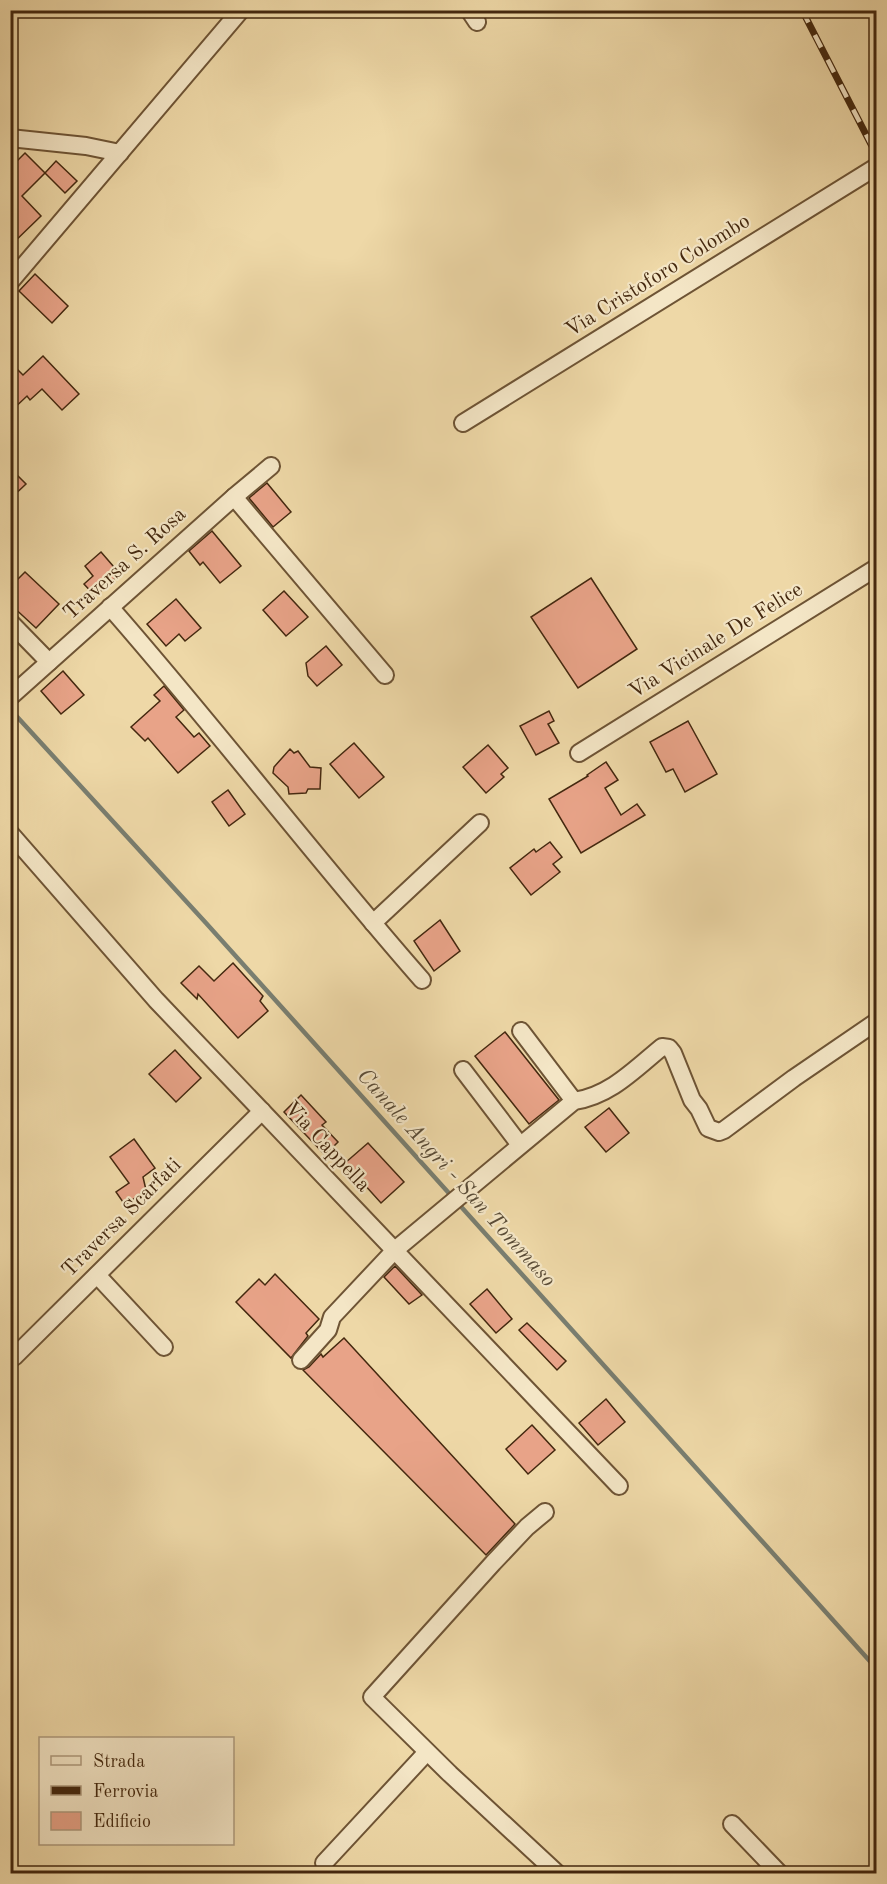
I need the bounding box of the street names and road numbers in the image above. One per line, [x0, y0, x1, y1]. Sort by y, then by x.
street label: Via Cristoforo Colombo [562, 211, 754, 341]
street label: Traversa S. Rosa [60, 504, 190, 624]
street label: Via Vicinale De Felice [625, 579, 807, 703]
street label: Via Cappella [280, 1098, 374, 1196]
street label: Traversa Scarfati [59, 1155, 185, 1281]

